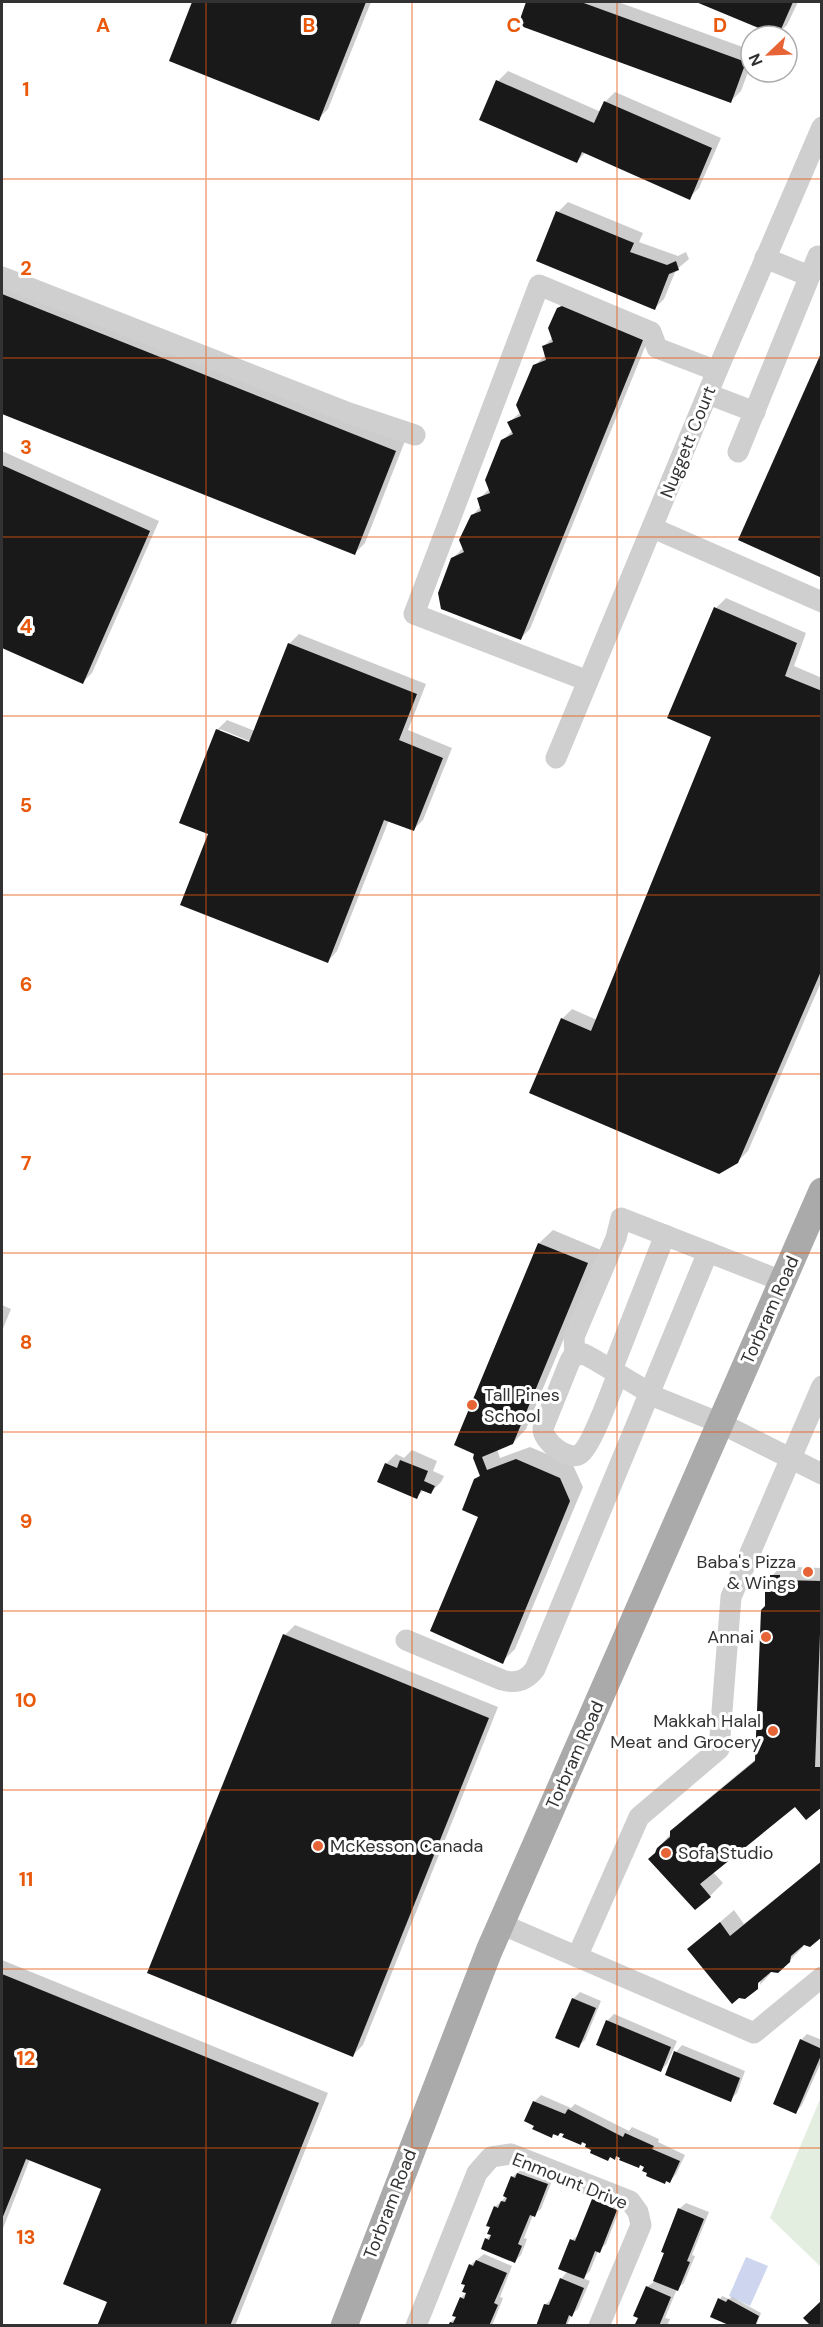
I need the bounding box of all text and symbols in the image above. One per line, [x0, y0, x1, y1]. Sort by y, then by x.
text: A [96, 12, 110, 38]
text: B [303, 12, 315, 38]
text: C [507, 12, 521, 38]
text: D [713, 12, 727, 38]
north arrow [739, 24, 799, 84]
text: N [744, 50, 768, 69]
text: 1 [22, 76, 30, 102]
text: 2 [20, 255, 32, 281]
street label: Nuggett Court [655, 382, 721, 502]
text: 3 [20, 434, 32, 460]
text: 4 [20, 613, 33, 639]
text: 5 [20, 792, 32, 818]
text: 6 [20, 971, 32, 997]
text: 7 [21, 1150, 32, 1176]
street label: Torbram Road [735, 1252, 805, 1368]
text: 8 [20, 1329, 32, 1355]
place label: Tall Pines School [484, 1383, 560, 1428]
marker: Tall Pines School [465, 1398, 479, 1412]
text: 9 [20, 1508, 32, 1534]
place label: Baba's Pizza & Wings [697, 1550, 796, 1595]
marker: Baba's Pizza & Wings [801, 1565, 815, 1579]
place label: Annai [707, 1625, 754, 1649]
marker: Annai [759, 1630, 773, 1644]
text: 10 [15, 1687, 37, 1713]
street label: Torbram Road [540, 1697, 610, 1813]
place label: Makkah Halal Meat and Grocery [610, 1709, 761, 1754]
marker: Makkah Halal Meat and Grocery [766, 1724, 780, 1738]
place label: McKesson Canada [330, 1834, 483, 1858]
marker: McKesson Canada [311, 1839, 325, 1853]
place label: Sofa Studio [678, 1841, 774, 1865]
marker: Sofa Studio [659, 1846, 673, 1860]
text: 11 [19, 1866, 33, 1892]
text: 12 [17, 2045, 35, 2071]
street label: Torbram Road [358, 2145, 422, 2263]
street label: Enmount Drive [509, 2147, 631, 2215]
text: 13 [16, 2224, 36, 2250]

